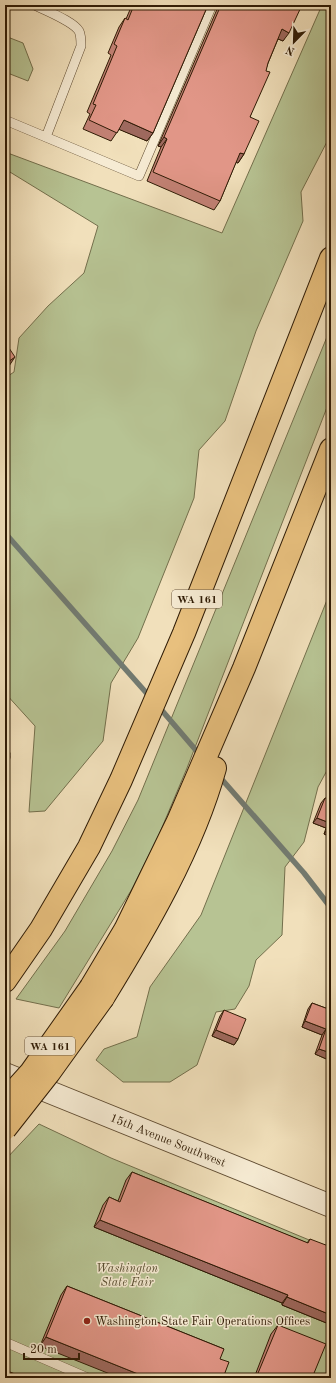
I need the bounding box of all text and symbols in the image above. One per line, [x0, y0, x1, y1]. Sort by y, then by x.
north arrow [274, 22, 314, 62]
text: N [284, 43, 297, 57]
road number: WA 161 [172, 590, 222, 608]
road number: WA 161 [25, 1037, 75, 1055]
street label: 15th Avenue Southwest [108, 1111, 228, 1170]
park label: Washington State Fair [96, 1263, 158, 1289]
marker: Washington State Fair Operations Offices [82, 1316, 92, 1326]
place label: Washington State Fair Operations Offices [95, 1316, 310, 1328]
scale bar [24, 1335, 79, 1361]
text: 20 m [30, 1344, 57, 1356]

